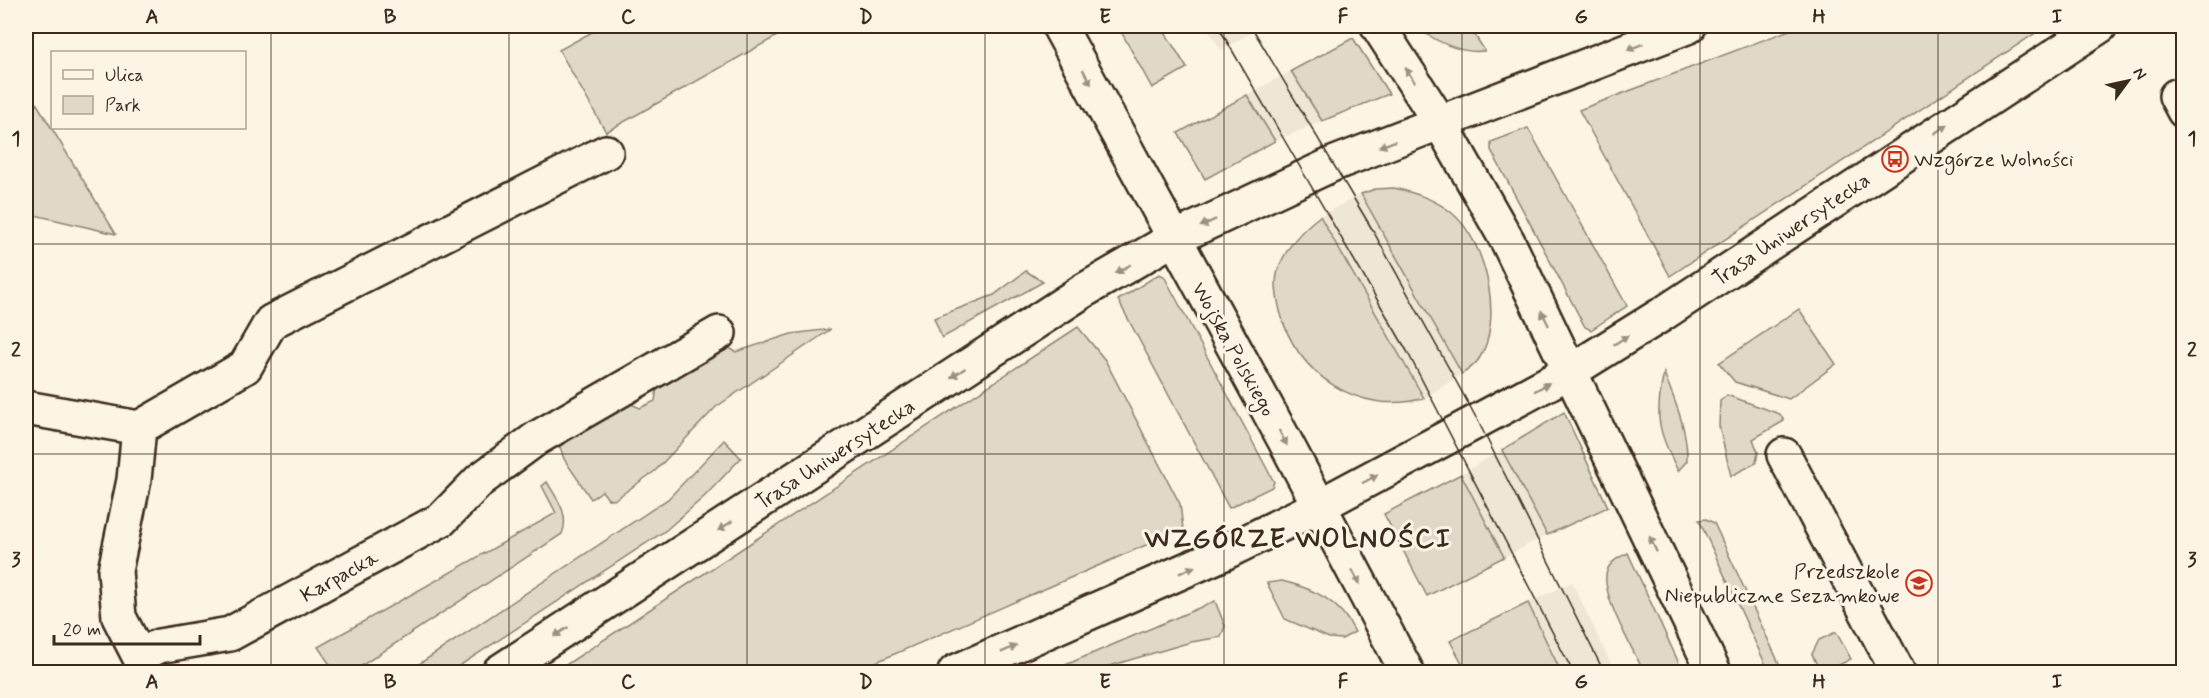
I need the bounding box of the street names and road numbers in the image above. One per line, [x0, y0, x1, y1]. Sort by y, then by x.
street label: Trasa Uniwersytecka [1707, 166, 1876, 293]
street label: Wojska Polskiego [1184, 277, 1282, 422]
street label: Trasa Uniwersytecka [750, 393, 921, 517]
street label: Karpacka [296, 544, 384, 610]

